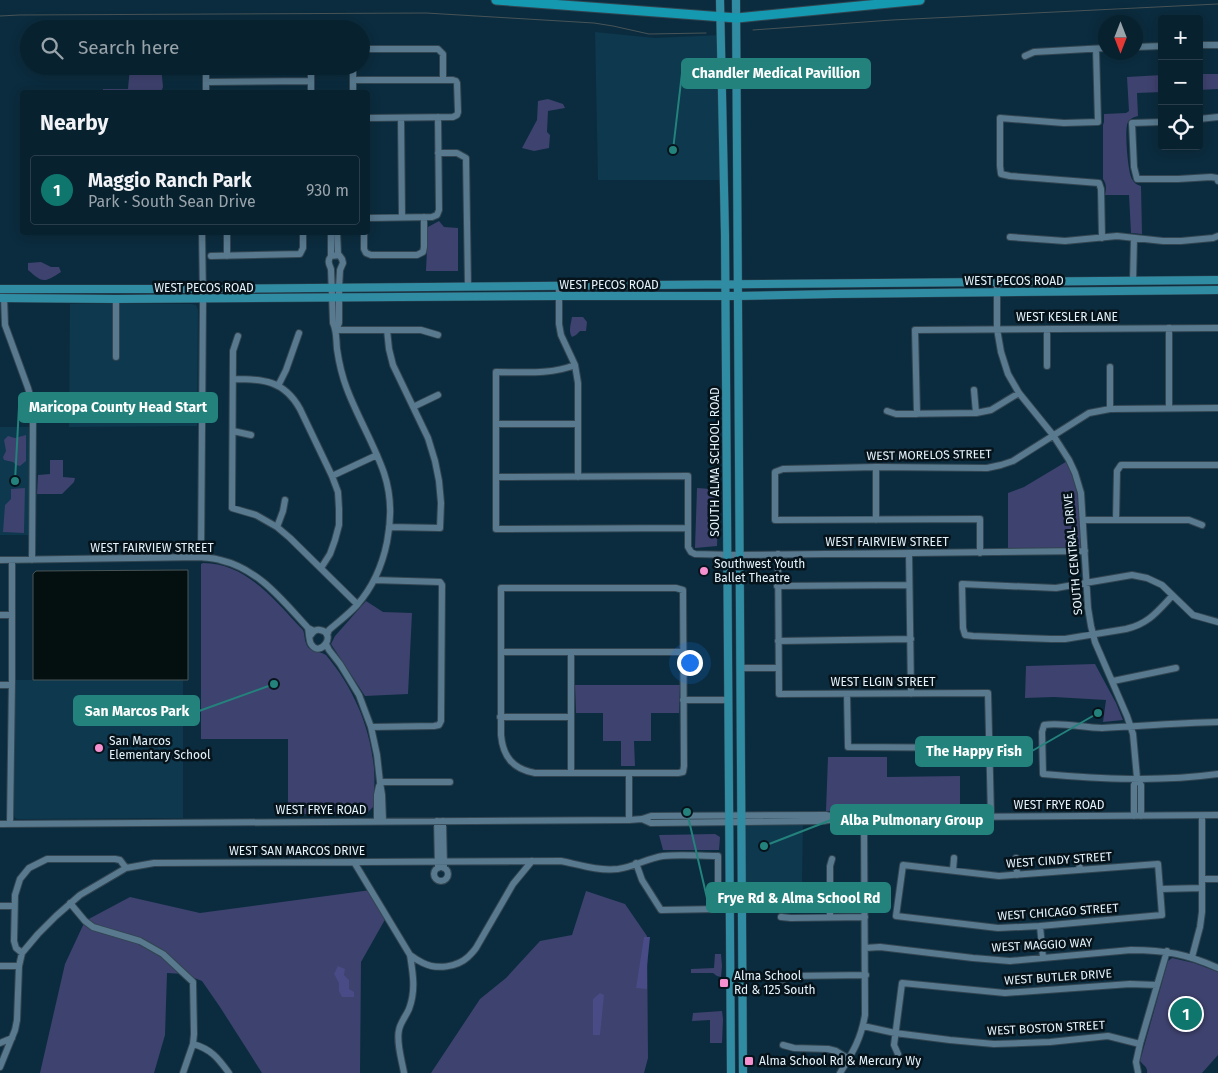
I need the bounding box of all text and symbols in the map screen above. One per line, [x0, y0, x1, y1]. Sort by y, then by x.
north arrow [1098, 15, 1143, 60]
map controls [1158, 15, 1203, 150]
button: + [1158, 15, 1203, 60]
search box [20, 20, 370, 75]
icon: search [38, 34, 66, 62]
text: Search here [78, 36, 179, 59]
callout: Chandler Medical Pavillion [682, 59, 870, 88]
button: − [1158, 60, 1203, 105]
text: Chandler Medical Pavillion [692, 65, 860, 82]
button: locate [1158, 105, 1203, 150]
text: Nearby [40, 110, 108, 136]
text: Maggio Ranch Park [88, 169, 251, 192]
text: 1 [53, 181, 61, 200]
text: 930 m [306, 181, 349, 200]
text: Park · South Sean Drive [88, 192, 256, 211]
street label: WEST PECOS ROAD [964, 274, 1064, 288]
street label: WEST PECOS ROAD [559, 278, 659, 292]
street label: WEST PECOS ROAD [154, 281, 254, 295]
street label: WEST KESLER LANE [1016, 310, 1118, 324]
street label: SOUTH ALMA SCHOOL ROAD [708, 387, 722, 537]
callout: Maricopa County Head Start [19, 393, 217, 422]
text: Maricopa County Head Start [29, 399, 208, 416]
street label: WEST MORELOS STREET [866, 447, 993, 463]
street label: SOUTH CENTRAL DRIVE [1061, 492, 1085, 616]
street label: WEST FAIRVIEW STREET [825, 535, 949, 549]
street label: WEST FAIRVIEW STREET [90, 541, 214, 555]
place label: Southwest Youth Ballet Theatre [714, 557, 805, 585]
marker: Southwest Youth Ballet Theatre [698, 565, 710, 577]
your location [677, 650, 703, 676]
street label: WEST ELGIN STREET [830, 675, 936, 689]
callout: San Marcos Park [74, 696, 199, 725]
text: San Marcos Park [85, 703, 189, 720]
place label: San Marcos Elementary School [109, 734, 211, 762]
callout: The Happy Fish [916, 737, 1032, 766]
marker: San Marcos Elementary School [93, 742, 105, 754]
text: The Happy Fish [926, 743, 1022, 760]
street label: WEST FRYE ROAD [1014, 798, 1105, 812]
street label: WEST FRYE ROAD [276, 803, 367, 817]
callout: Alba Pulmonary Group [831, 805, 993, 834]
text: Alba Pulmonary Group [840, 812, 983, 829]
street label: WEST SAN MARCOS DRIVE [229, 844, 365, 858]
street label: WEST CINDY STREET [1006, 849, 1113, 871]
callout: Frye Rd & Alma School Rd [707, 883, 890, 912]
text: Frye Rd & Alma School Rd [718, 890, 880, 907]
street label: WEST CHICAGO STREET [997, 901, 1120, 923]
street label: WEST MAGGIO WAY [991, 935, 1093, 955]
street label: WEST BUTLER DRIVE [1004, 966, 1112, 988]
place label: Alma School Rd & 125 South [734, 969, 816, 997]
marker: Alma School Rd & 125 South [718, 977, 730, 989]
pin: 1 [1170, 995, 1202, 1033]
street label: WEST BOSTON STREET [987, 1018, 1106, 1038]
place label: Alma School Rd & Mercury Wy [759, 1054, 921, 1068]
marker: Alma School Rd & Mercury Wy [743, 1055, 755, 1067]

